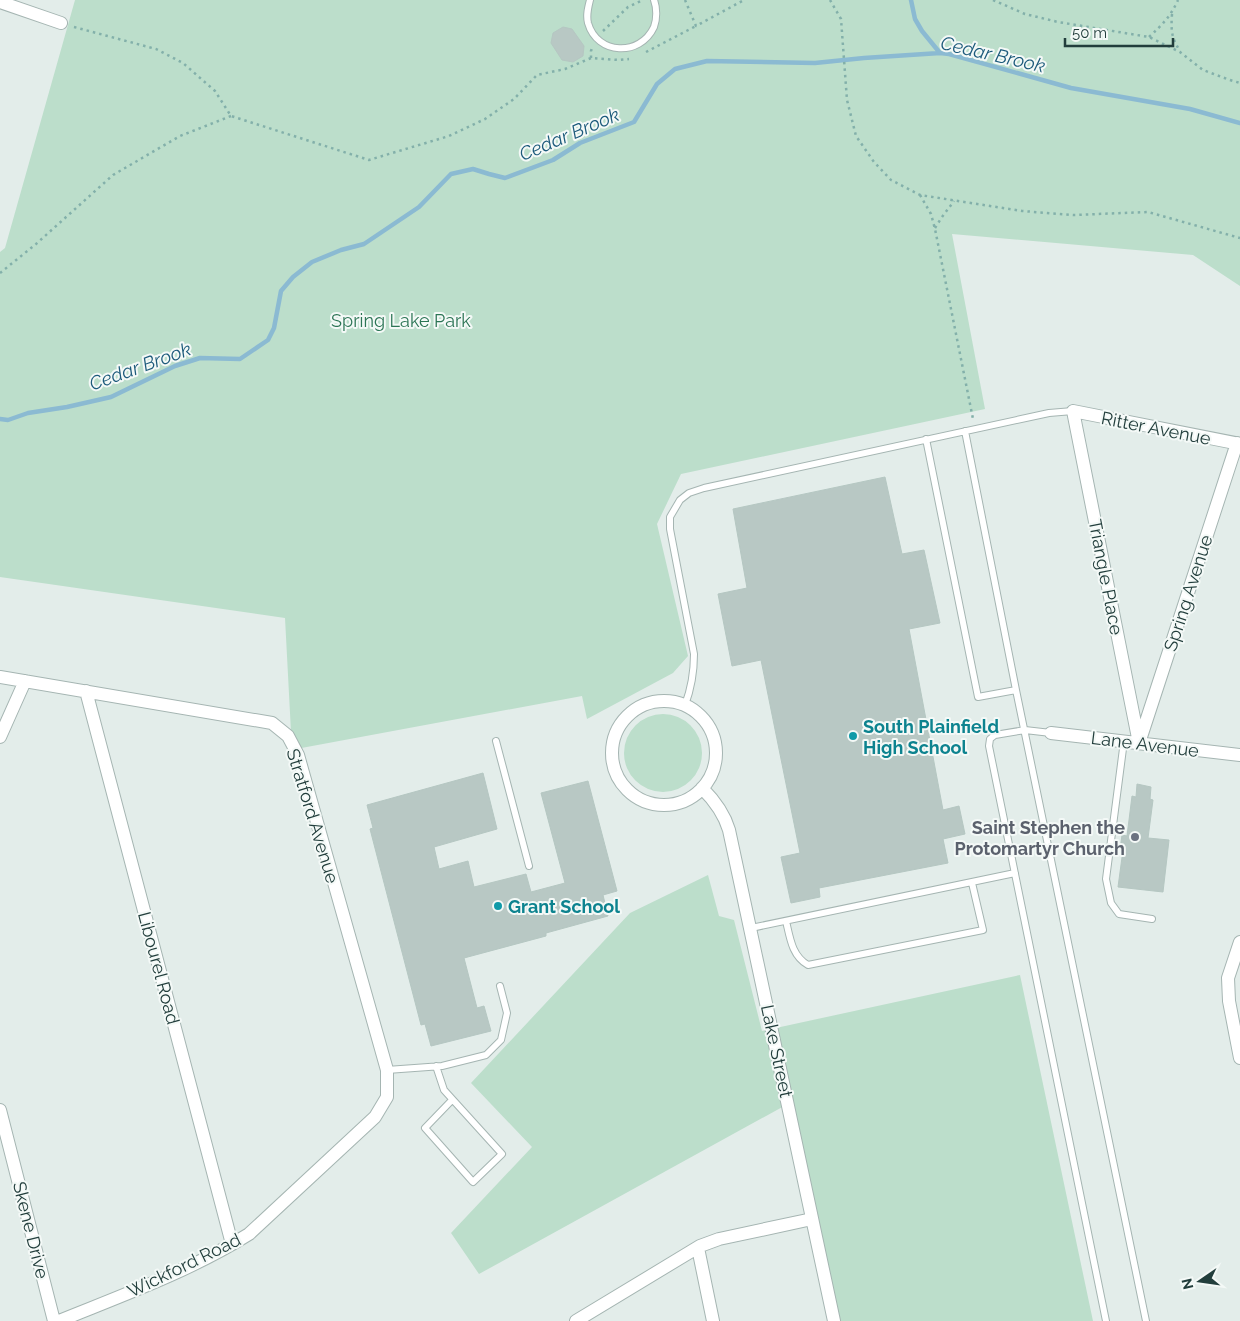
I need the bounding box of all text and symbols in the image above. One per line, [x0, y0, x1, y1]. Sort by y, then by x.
scale bar [1065, 15, 1172, 47]
text: 50 m [1072, 24, 1107, 42]
water label: Cedar Brook [939, 31, 1047, 77]
water label: Cedar Brook [516, 103, 622, 165]
park label: Spring Lake Park [331, 310, 471, 331]
water label: Cedar Brook [86, 337, 194, 395]
street label: Ritter Avenue [1099, 407, 1213, 449]
street label: Triangle Place [1084, 517, 1128, 637]
street label: Spring Avenue [1159, 532, 1217, 654]
place label: South Plainfield High School [863, 716, 999, 758]
street label: Lane Avenue [1090, 727, 1201, 761]
marker: South Plainfield High School [847, 730, 859, 742]
street label: Stratford Avenue [283, 746, 344, 886]
place label: Saint Stephen the Protomartyr Church [955, 817, 1125, 859]
marker: Saint Stephen the Protomartyr Church [1129, 831, 1141, 843]
place label: Grant School [508, 896, 620, 917]
marker: Grant School [492, 900, 504, 912]
street label: Libourel Road [134, 909, 184, 1027]
street label: Lake Street [757, 1003, 797, 1099]
street label: Skene Drive [9, 1179, 53, 1281]
street label: Wickford Road [124, 1228, 244, 1302]
north arrow [1175, 1256, 1225, 1306]
text: N [1178, 1277, 1196, 1291]

